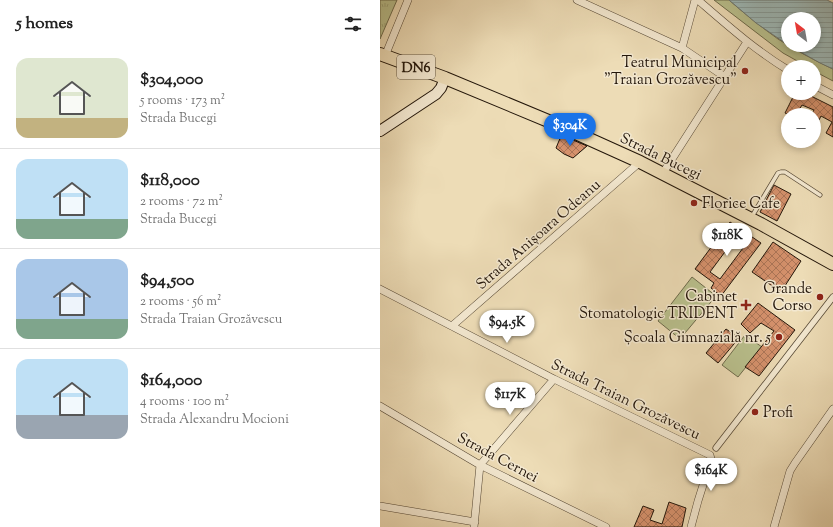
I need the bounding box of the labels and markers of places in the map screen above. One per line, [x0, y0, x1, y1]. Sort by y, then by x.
place label: Teatrul Municipal "Traian Grozăvescu" [604, 53, 737, 91]
marker: Teatrul Municipal "Traian Grozăvescu" [740, 66, 750, 76]
pin: $304K [542, 113, 598, 147]
place label: Florice Cafe [702, 194, 780, 215]
marker: Florice Cafe [689, 198, 699, 208]
pin: $118K [699, 223, 755, 257]
place label: Grande Corso [763, 279, 812, 317]
place label: Cabinet Stomatologic TRIDENT [579, 287, 737, 325]
marker: Grande Corso [815, 292, 825, 302]
marker: Cabinet Stomatologic TRIDENT [740, 299, 752, 311]
pin: $94.5K [474, 310, 540, 344]
place label: Școala Gimnazială nr. 5 [624, 328, 771, 349]
marker: Școala Gimnazială nr. 5 [774, 332, 784, 342]
pin: $117K [482, 382, 538, 416]
place label: Profi [763, 403, 793, 424]
marker: Profi [750, 407, 760, 417]
pin: $164K [683, 458, 739, 492]

